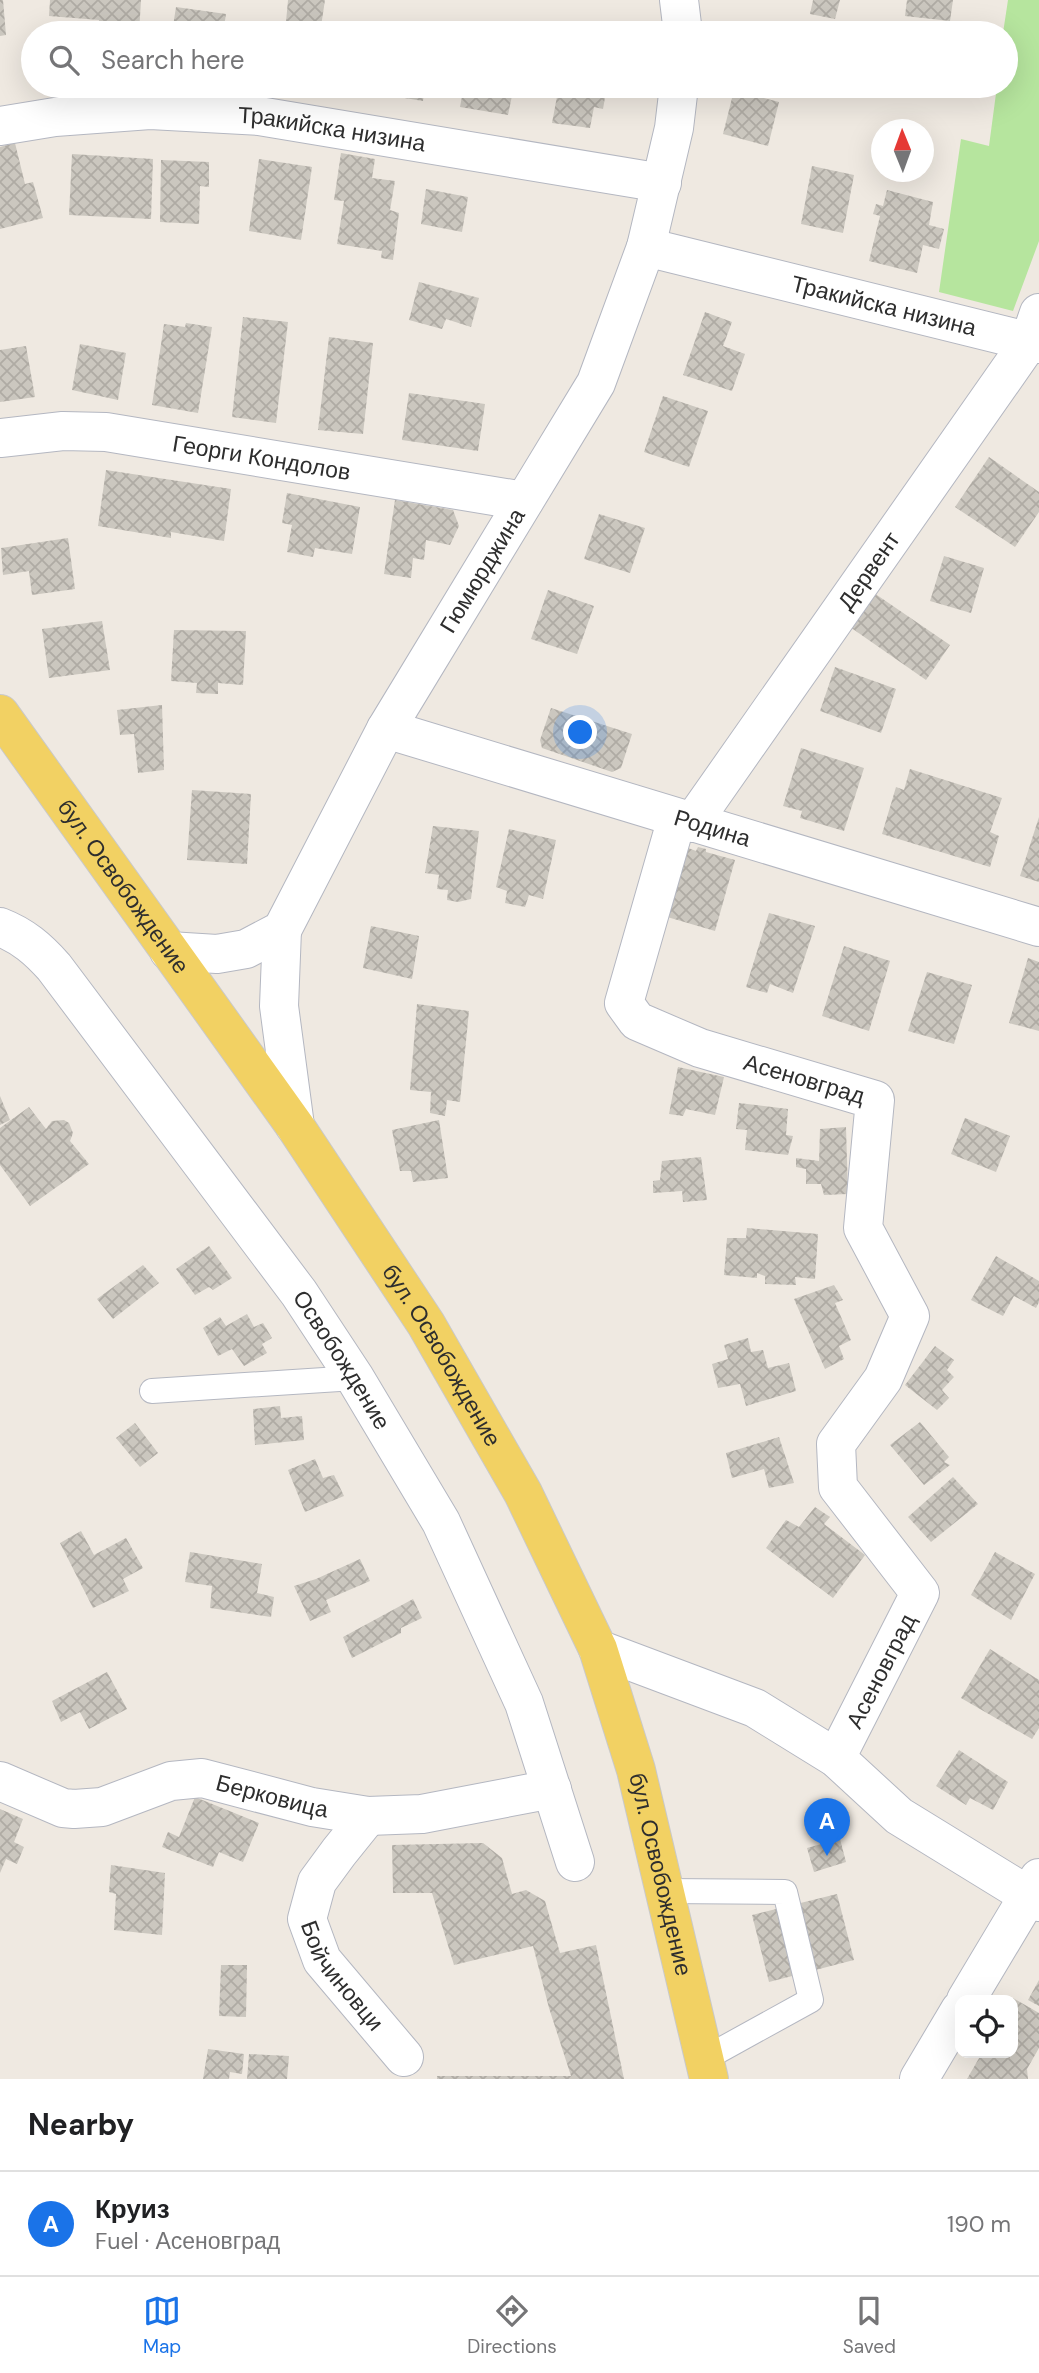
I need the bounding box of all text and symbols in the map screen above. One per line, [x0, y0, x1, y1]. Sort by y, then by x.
search box [21, 21, 1018, 98]
icon: search [45, 41, 83, 79]
text: Search here [101, 43, 244, 77]
street label: Тракийска низина [237, 100, 428, 158]
north arrow [871, 119, 934, 182]
street label: Тракийска низина [788, 268, 980, 343]
street label: Георги Кондолов [170, 428, 353, 487]
street label: Гюмюрджина [433, 502, 532, 638]
street label: Дервент [831, 525, 907, 616]
your location [563, 715, 597, 749]
street label: бул. Освобождение [51, 793, 196, 980]
street label: Родина [670, 802, 754, 854]
street label: Асеновград [740, 1047, 869, 1111]
street label: бул. Освобождение [375, 1258, 508, 1452]
street label: Освобождение [286, 1284, 397, 1435]
street label: Асеновград [839, 1608, 923, 1733]
street label: Берковица [213, 1767, 331, 1824]
street label: бул. Освобождение [622, 1770, 699, 1979]
pin: A [804, 1798, 850, 1856]
street label: Бойчиновци [294, 1916, 390, 2037]
map controls [955, 1995, 1018, 2058]
button: locate [955, 1995, 1018, 2058]
text: Nearby [28, 2105, 134, 2144]
text: Круиз [95, 2192, 170, 2226]
text: A [43, 2209, 59, 2239]
text: 190 m [947, 2209, 1011, 2239]
text: Fuel · Асеновград [95, 2226, 280, 2256]
tab: Map [143, 2292, 181, 2359]
tab: Directions [467, 2292, 557, 2359]
tab: Saved [843, 2292, 896, 2359]

